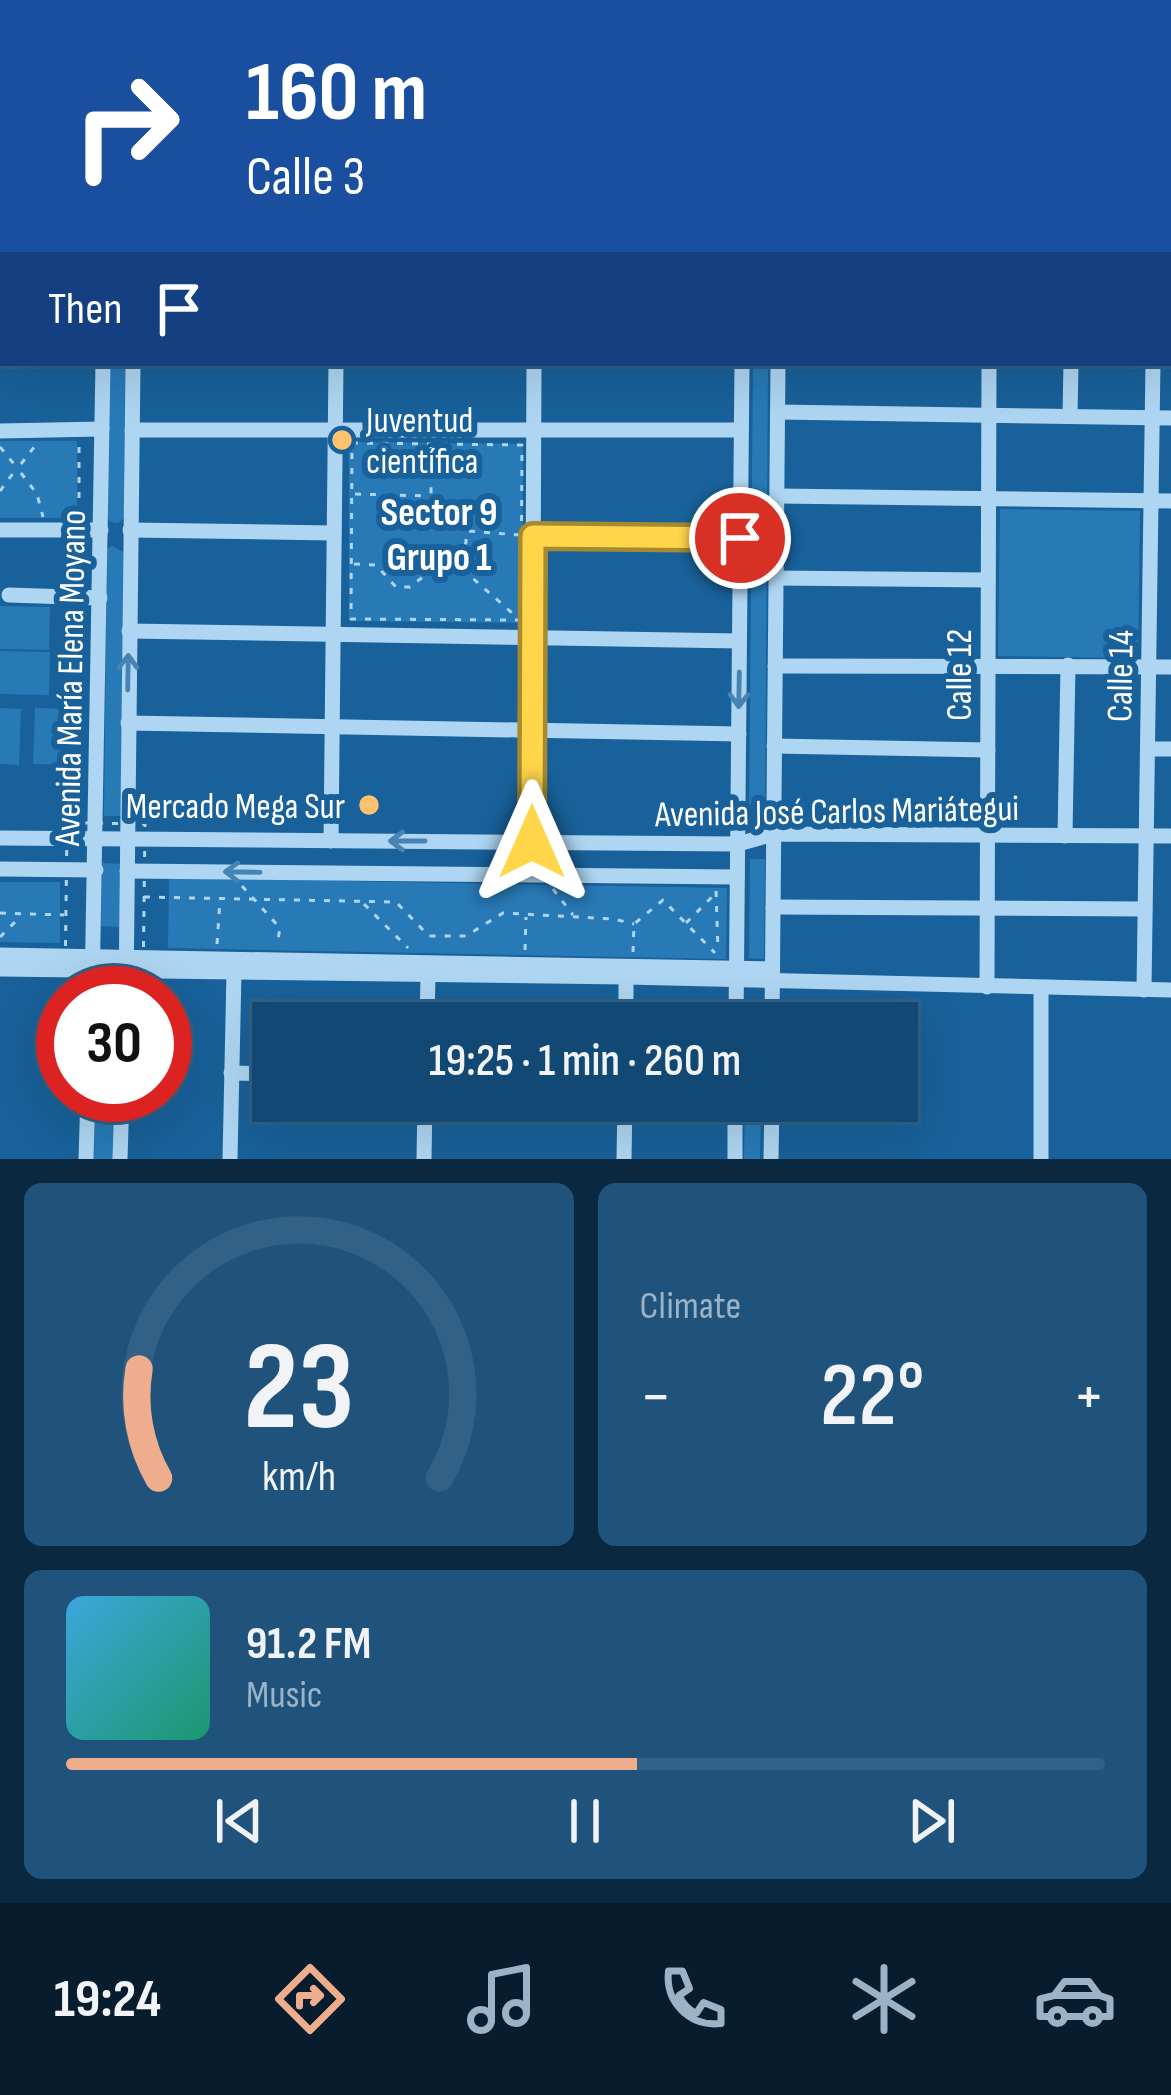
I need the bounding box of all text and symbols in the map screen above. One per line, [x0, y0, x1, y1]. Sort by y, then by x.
text: 160 m [246, 43, 427, 144]
icon: right [48, 48, 204, 204]
text: Calle 3 [246, 145, 365, 210]
icon: arrive [146, 276, 212, 342]
text: Then [48, 282, 122, 337]
place label: Juventud científica [365, 400, 478, 484]
marker: Juventud científica [329, 427, 355, 453]
pin [689, 487, 791, 589]
district label: Sector 9 Grupo 1 [381, 490, 497, 582]
icon: arrive [707, 505, 773, 571]
street label: Avenida María Elena Moyano [47, 510, 96, 848]
street label: Calle 12 [939, 629, 982, 721]
street label: Calle 14 [1099, 630, 1144, 722]
one-way arrow [117, 653, 140, 692]
one-way arrow [728, 670, 750, 709]
position arrow [469, 779, 595, 905]
place label: Mercado Mega Sur [126, 786, 345, 829]
street label: Avenida José Carlos Mariátegui [654, 788, 1019, 837]
marker: Mercado Mega Sur [356, 792, 382, 818]
one-way arrow [388, 830, 427, 853]
one-way arrow [223, 861, 262, 883]
speed limit sign: 30 [36, 966, 192, 1122]
text: 19:25 · 1 min · 260 m [429, 1034, 741, 1089]
text: Climate [640, 1283, 741, 1330]
text: 23 [243, 1315, 354, 1464]
text: 22° [820, 1343, 925, 1451]
text: − [640, 1358, 672, 1437]
text: + [1073, 1358, 1105, 1437]
text: km/h [262, 1450, 336, 1502]
text: 91.2 FM [246, 1617, 371, 1672]
text: Music [246, 1672, 322, 1719]
icon: previous [206, 1788, 272, 1854]
icon: pause [552, 1788, 618, 1854]
icon: next [899, 1788, 965, 1854]
icon: directions [268, 1957, 352, 2041]
icon: music [460, 1957, 544, 2041]
icon: phone [651, 1957, 735, 2041]
icon: climate [842, 1957, 926, 2041]
icon: car [1033, 1957, 1117, 2041]
text: 19:24 [54, 1967, 161, 2032]

